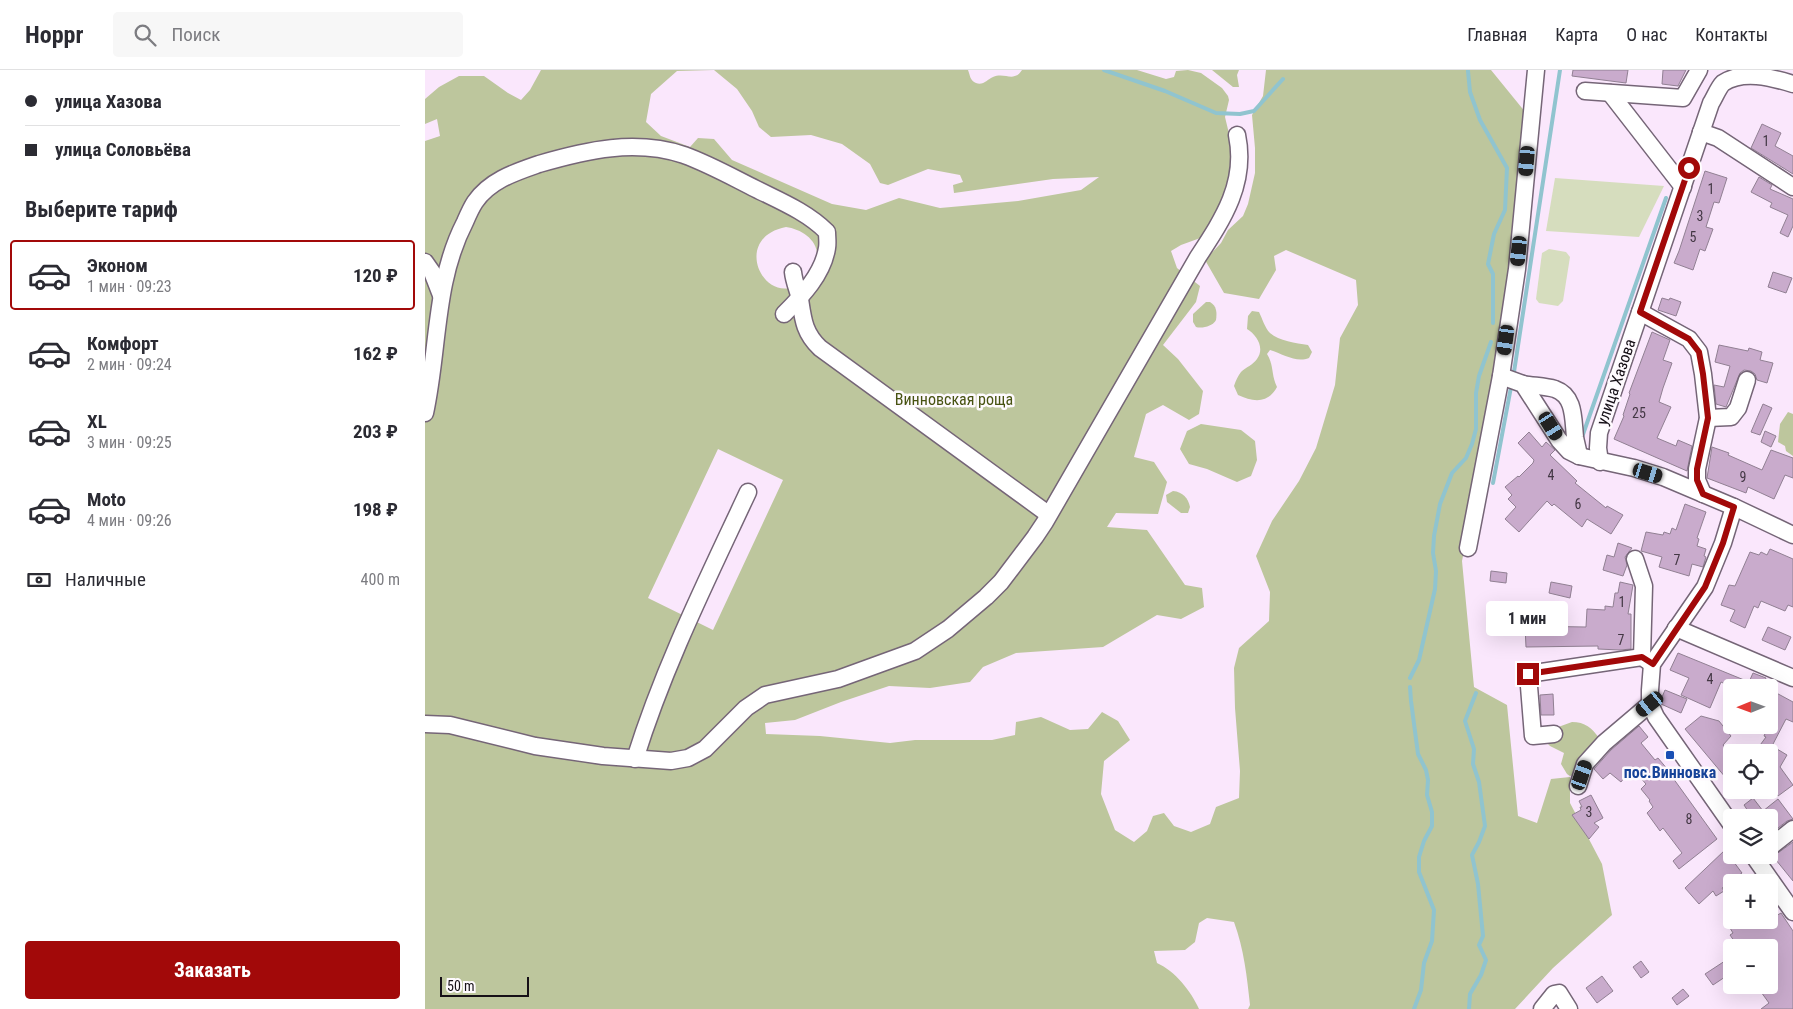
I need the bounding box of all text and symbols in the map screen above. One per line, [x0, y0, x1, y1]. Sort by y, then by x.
search box [113, 12, 463, 57]
text: Hoppr [25, 21, 83, 49]
icon: search [131, 21, 159, 49]
text: Поиск [171, 23, 220, 46]
text: Главная [1467, 24, 1527, 45]
text: Карта [1555, 24, 1598, 45]
text: О нас [1626, 24, 1667, 45]
text: Контакты [1695, 24, 1768, 45]
text: улица Хазова [55, 90, 162, 113]
house number: 1 [1763, 133, 1769, 149]
text: улица Соловьёва [55, 138, 191, 161]
car [1518, 145, 1535, 177]
route start [1678, 157, 1700, 179]
house number: 1 [1708, 181, 1714, 197]
text: Выберите тариф [25, 197, 178, 222]
house number: 3 [1697, 208, 1703, 224]
house number: 5 [1690, 229, 1697, 245]
car [1509, 235, 1528, 267]
icon: car [27, 253, 72, 298]
text: Эконом [87, 254, 148, 277]
text: 120 ₽ [353, 264, 398, 287]
text: 1 мин · 09:23 [87, 277, 172, 296]
car [1496, 324, 1515, 356]
icon: car [27, 331, 72, 376]
text: Комфорт [87, 332, 159, 355]
street label: улица Хазова [1592, 336, 1640, 428]
text: 162 ₽ [353, 342, 398, 365]
text: 2 мин · 09:24 [87, 355, 172, 374]
park label: Винновская роща [895, 390, 1013, 409]
house number: 25 [1632, 405, 1646, 421]
icon: car [27, 409, 72, 454]
car [1536, 409, 1565, 443]
text: XL [87, 410, 107, 433]
text: 203 ₽ [353, 420, 398, 443]
text: 3 мин · 09:25 [87, 433, 172, 452]
car [1631, 461, 1664, 485]
house number: 4 [1548, 467, 1555, 483]
house number: 9 [1740, 469, 1746, 485]
icon: car [27, 487, 72, 532]
text: Moto [87, 488, 126, 511]
house number: 6 [1575, 496, 1582, 512]
text: 198 ₽ [353, 498, 398, 521]
text: 4 мин · 09:26 [87, 511, 172, 530]
house number: 7 [1674, 552, 1681, 568]
icon: cash [25, 566, 53, 594]
text: Наличные [65, 568, 146, 591]
text: 400 m [361, 570, 400, 589]
house number: 1 [1619, 594, 1625, 610]
callout: 1 мин [1487, 602, 1569, 636]
text: 1 мин [1508, 609, 1546, 628]
house number: 7 [1618, 632, 1625, 648]
route end [1517, 663, 1539, 685]
house number: 4 [1707, 671, 1714, 687]
north arrow [1723, 679, 1777, 734]
map controls [1723, 679, 1778, 994]
car [1633, 689, 1666, 719]
button: locate [1723, 744, 1778, 799]
marker: пос.Винновка [1664, 749, 1676, 761]
car [1570, 758, 1593, 792]
place label: пос.Винновка [1624, 763, 1717, 782]
house number: 3 [1586, 804, 1592, 820]
button: layers [1723, 809, 1778, 864]
house number: 8 [1686, 811, 1693, 827]
button: + [1723, 874, 1778, 929]
button: − [1723, 939, 1778, 994]
button: Заказать [25, 941, 400, 999]
scale bar [440, 974, 529, 997]
text: 50 m [447, 978, 475, 994]

